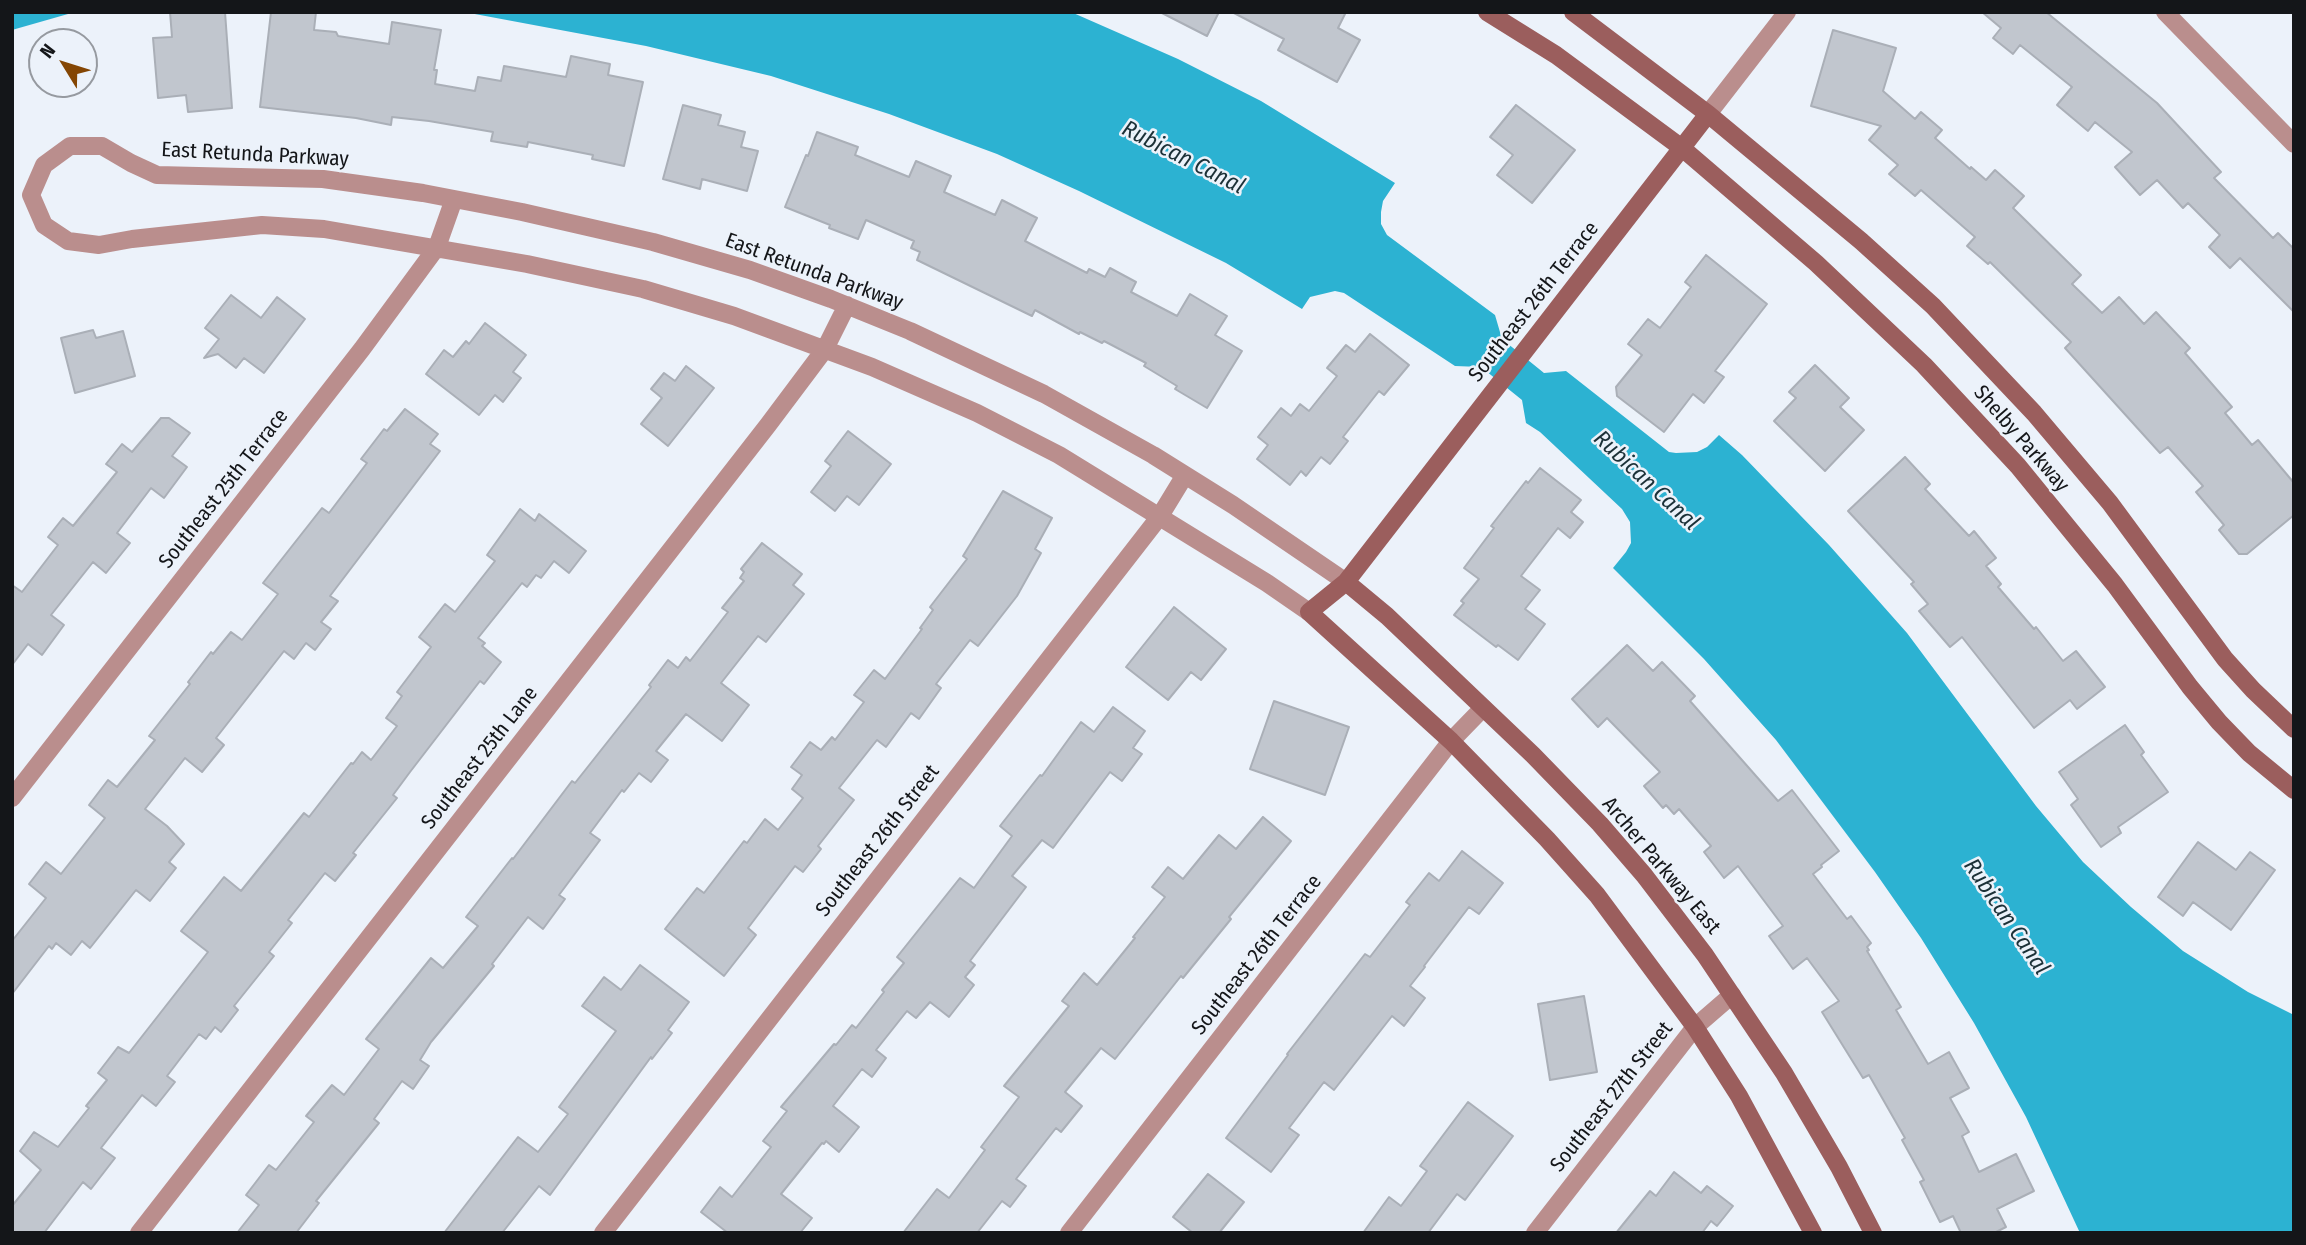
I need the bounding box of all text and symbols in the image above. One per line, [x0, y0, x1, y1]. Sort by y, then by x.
north arrow [28, 28, 98, 98]
text: N [35, 39, 60, 63]
water label: Rubican Canal [1117, 115, 1249, 201]
street label: East Retunda Parkway [161, 138, 349, 172]
street label: Southeast 26th Terrace [1464, 217, 1604, 387]
street label: East Retunda Parkway [722, 228, 906, 316]
street label: Shelby Parkway [1968, 381, 2074, 497]
street label: Southeast 25th Terrace [154, 404, 294, 574]
water label: Rubican Canal [1588, 425, 1704, 537]
street label: Southeast 25th Lane [417, 682, 543, 834]
street label: Southeast 26th Street [811, 760, 945, 922]
street label: Archer Parkway East [1596, 792, 1726, 940]
water label: Rubican Canal [1957, 854, 2055, 980]
street label: Southeast 26th Terrace [1187, 870, 1327, 1040]
street label: Southeast 27th Street [1546, 1017, 1678, 1177]

